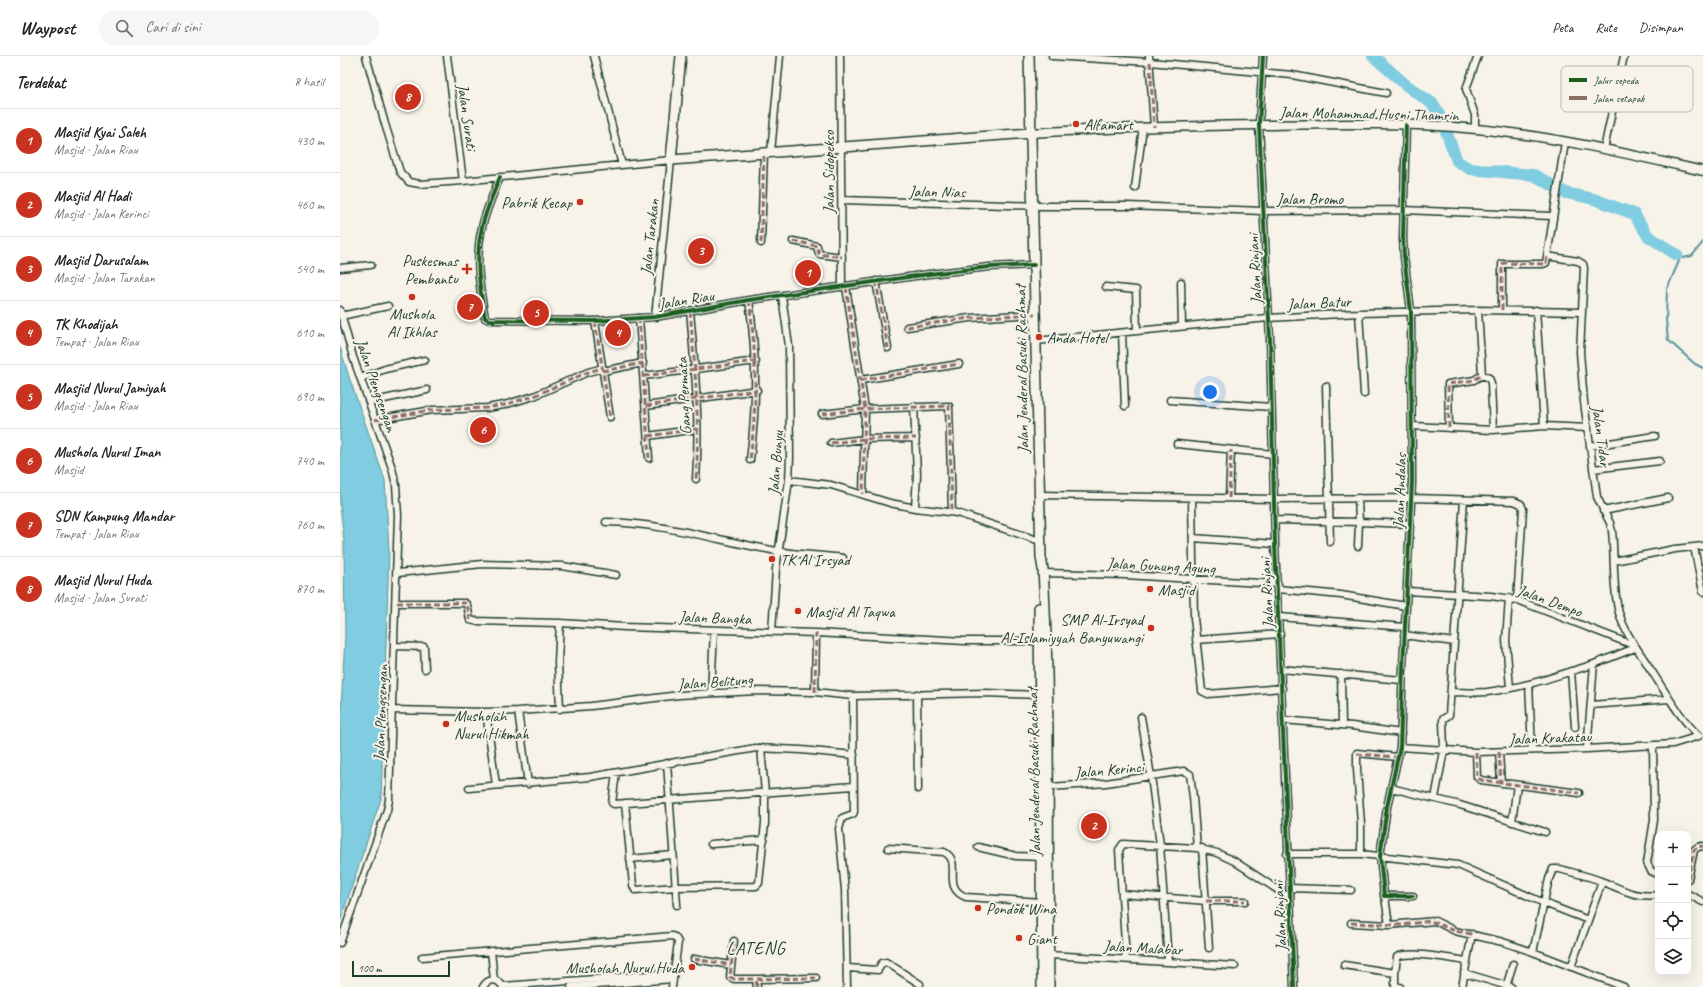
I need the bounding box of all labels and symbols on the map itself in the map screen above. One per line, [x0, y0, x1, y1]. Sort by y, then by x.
legend [1561, 66, 1693, 112]
text: Jalur sepeda [1593, 73, 1639, 87]
pin: 8 [395, 82, 421, 112]
street label: Jalan Surati [452, 82, 482, 154]
text: Jalan setapak [1593, 91, 1645, 105]
street label: Jalan Mohammad Husni Thamrin [1278, 102, 1459, 126]
place label: Alfamart [1084, 115, 1135, 135]
marker: Alfamart [1071, 119, 1081, 129]
street label: Jalan Sidopekso [819, 129, 839, 214]
street label: Jalan Nias [908, 181, 967, 203]
street label: Jalan Bromo [1276, 189, 1345, 209]
place label: Pabrik Kecap [501, 193, 573, 213]
marker: Pabrik Kecap [575, 197, 585, 207]
street label: Jalan Tarakan [636, 197, 664, 277]
street label: Jalan Rinjani [1243, 231, 1267, 306]
pin: 3 [688, 236, 714, 266]
place label: Puskesmas Pembantu [402, 251, 460, 289]
pin: 1 [795, 258, 821, 288]
marker: Puskesmas Pembantu [461, 263, 473, 275]
street label: Jalan Jenderal Basuki Rachmat [1010, 282, 1033, 455]
street label: Jalan Riau [656, 286, 716, 314]
street label: Jalan Batur [1286, 291, 1354, 315]
marker: Mushola Al Ikhlas [407, 292, 417, 302]
pin: 7 [457, 292, 483, 322]
pin: 5 [523, 298, 549, 328]
place label: Mushola Al Ikhlas [387, 304, 438, 342]
pin: 4 [605, 318, 631, 348]
place label: Anda Hotel [1047, 328, 1110, 348]
marker: Anda Hotel [1034, 332, 1044, 342]
street label: Jalan Plengsengan [350, 335, 402, 435]
street label: Gang Permata [672, 356, 696, 435]
your location [1200, 382, 1220, 402]
street label: Jalan Tidar [1587, 403, 1615, 470]
pin: 6 [470, 415, 496, 445]
street label: Jalan Bunyu [764, 429, 788, 497]
street label: Jalan Andalas [1389, 452, 1411, 530]
place label: TK Al Irsyad [780, 550, 853, 570]
street label: Jalan Gunung Agung [1105, 553, 1217, 579]
marker: TK Al Irsyad [767, 554, 777, 564]
street label: Jalan Rinjani [1255, 555, 1279, 630]
place label: Masjid [1158, 580, 1197, 600]
street label: Jalan Dempo [1514, 580, 1586, 622]
marker: Masjid [1145, 584, 1155, 594]
place label: Masjid Al Taqwa [806, 602, 896, 622]
marker: Masjid Al Taqwa [793, 606, 803, 616]
street label: Jalan Bangka [677, 607, 752, 629]
place label: SMP Al-Irsyad Al-Islamiyyah Banyuwangi [1001, 610, 1146, 648]
marker: SMP Al-Irsyad Al-Islamiyyah Banyuwangi [1146, 623, 1156, 633]
street label: Jalan Plengsengan [369, 663, 393, 763]
street label: Jalan Belitung [676, 669, 755, 695]
street label: Jalan Jenderal Basuki Rachmat [1022, 685, 1045, 858]
place label: Musholah Nurul Hikmah [454, 706, 530, 744]
marker: Musholah Nurul Hikmah [441, 719, 451, 729]
street label: Jalan Krakatau [1508, 727, 1593, 749]
street label: Jalan Kerinci [1073, 757, 1146, 783]
pin: 2 [1081, 811, 1107, 841]
street label: Jalan Rinjani [1268, 878, 1292, 953]
place label: Pondok Wina [986, 899, 1057, 919]
marker: Pondok Wina [973, 903, 983, 913]
place label: Giant [1027, 929, 1059, 949]
marker: Giant [1014, 933, 1024, 943]
street label: Jalan Malabar [1102, 936, 1184, 960]
district label: LATENG [727, 937, 787, 959]
place label: Musholah Nurul Huda [566, 958, 685, 978]
scale bar [352, 959, 450, 978]
marker: Musholah Nurul Huda [687, 962, 697, 972]

